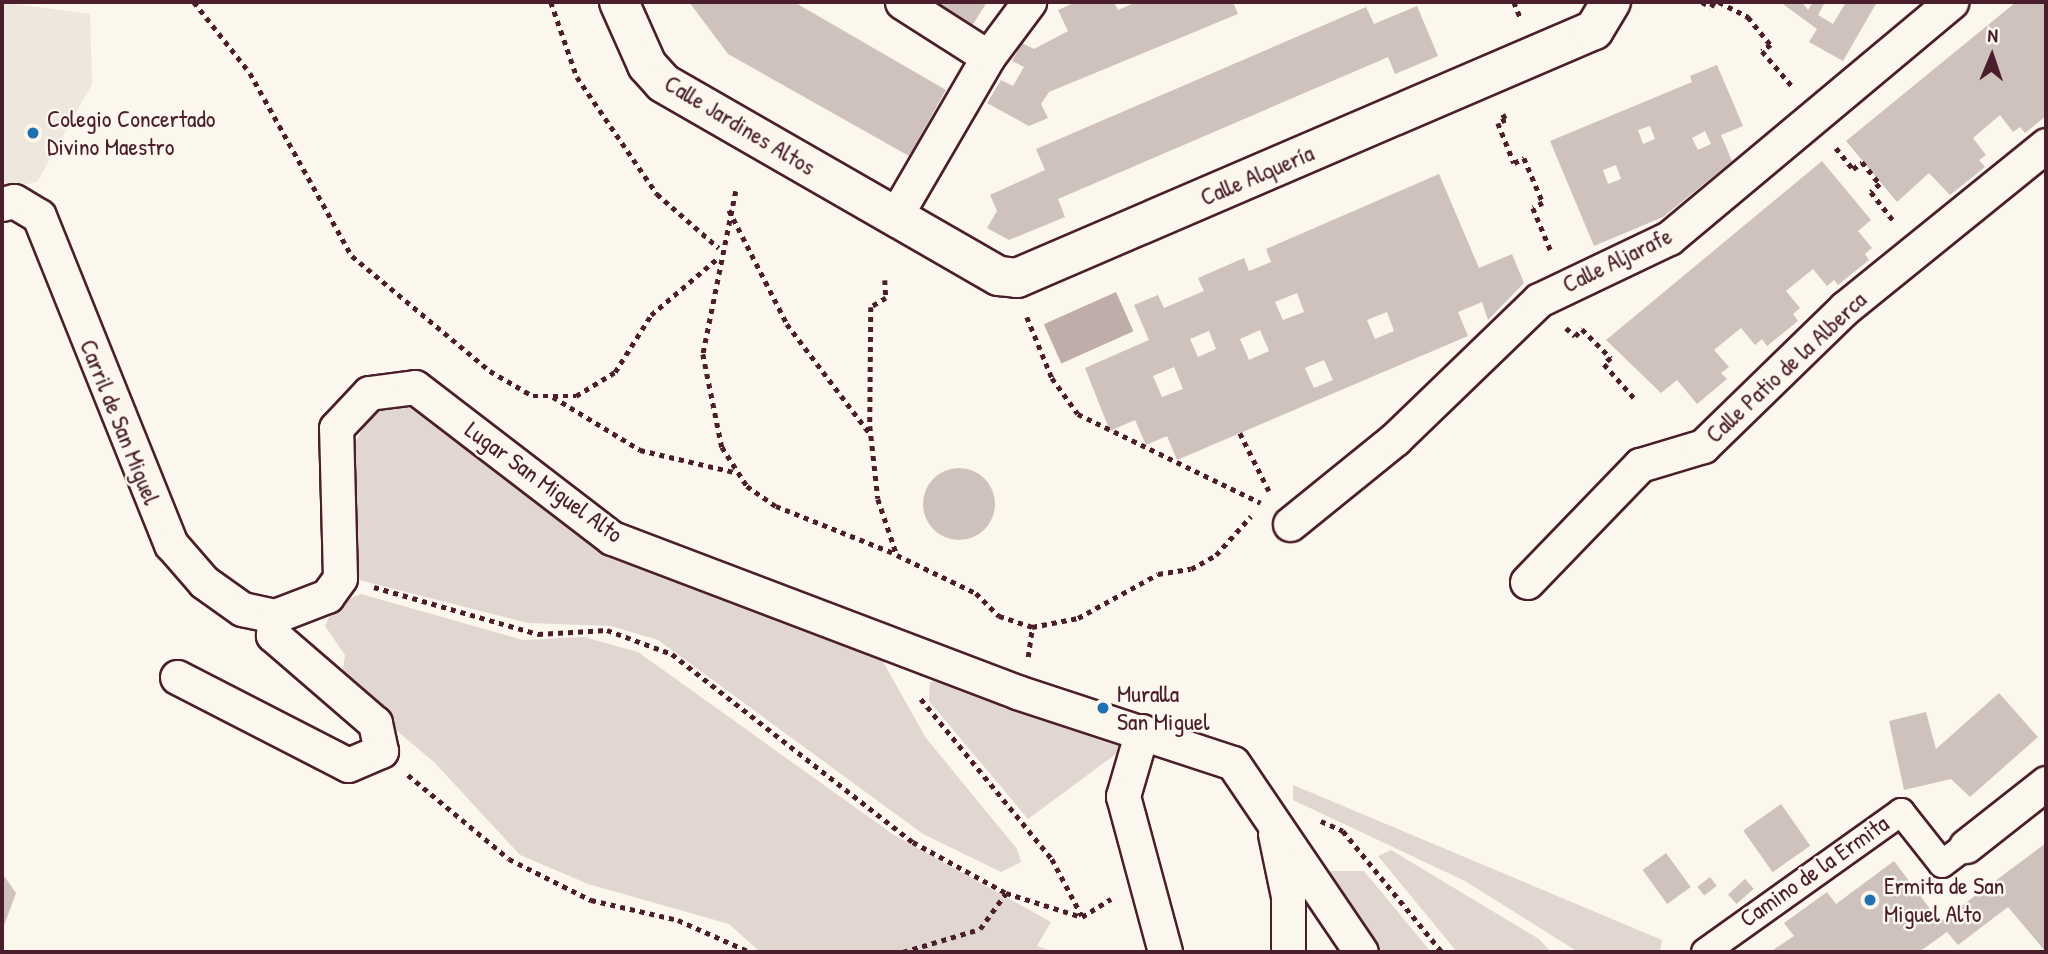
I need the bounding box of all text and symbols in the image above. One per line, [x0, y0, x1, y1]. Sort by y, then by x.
north arrow [1957, 21, 2027, 91]
text: N [1987, 22, 1998, 48]
street label: Calle Jardines Altos [659, 69, 821, 181]
place label: Colegio Concertado Divino Maestro [47, 105, 215, 161]
marker: Colegio Concertado Divino Maestro [25, 125, 41, 141]
street label: Calle Alquería [1196, 138, 1318, 212]
street label: Calle Aljarafe [1558, 221, 1676, 299]
street label: Calle Patio de la Alberca [1700, 285, 1872, 449]
street label: Carril de San Miguel [74, 335, 166, 509]
street label: Lugar San Miguel Alto [460, 415, 628, 549]
place label: Muralla San Miguel [1117, 680, 1210, 736]
marker: Muralla San Miguel [1095, 700, 1111, 716]
street label: Camino de la Ermita [1734, 809, 1894, 933]
place label: Ermita de San Miguel Alto [1884, 872, 2004, 928]
marker: Ermita de San Miguel Alto [1862, 892, 1878, 908]

